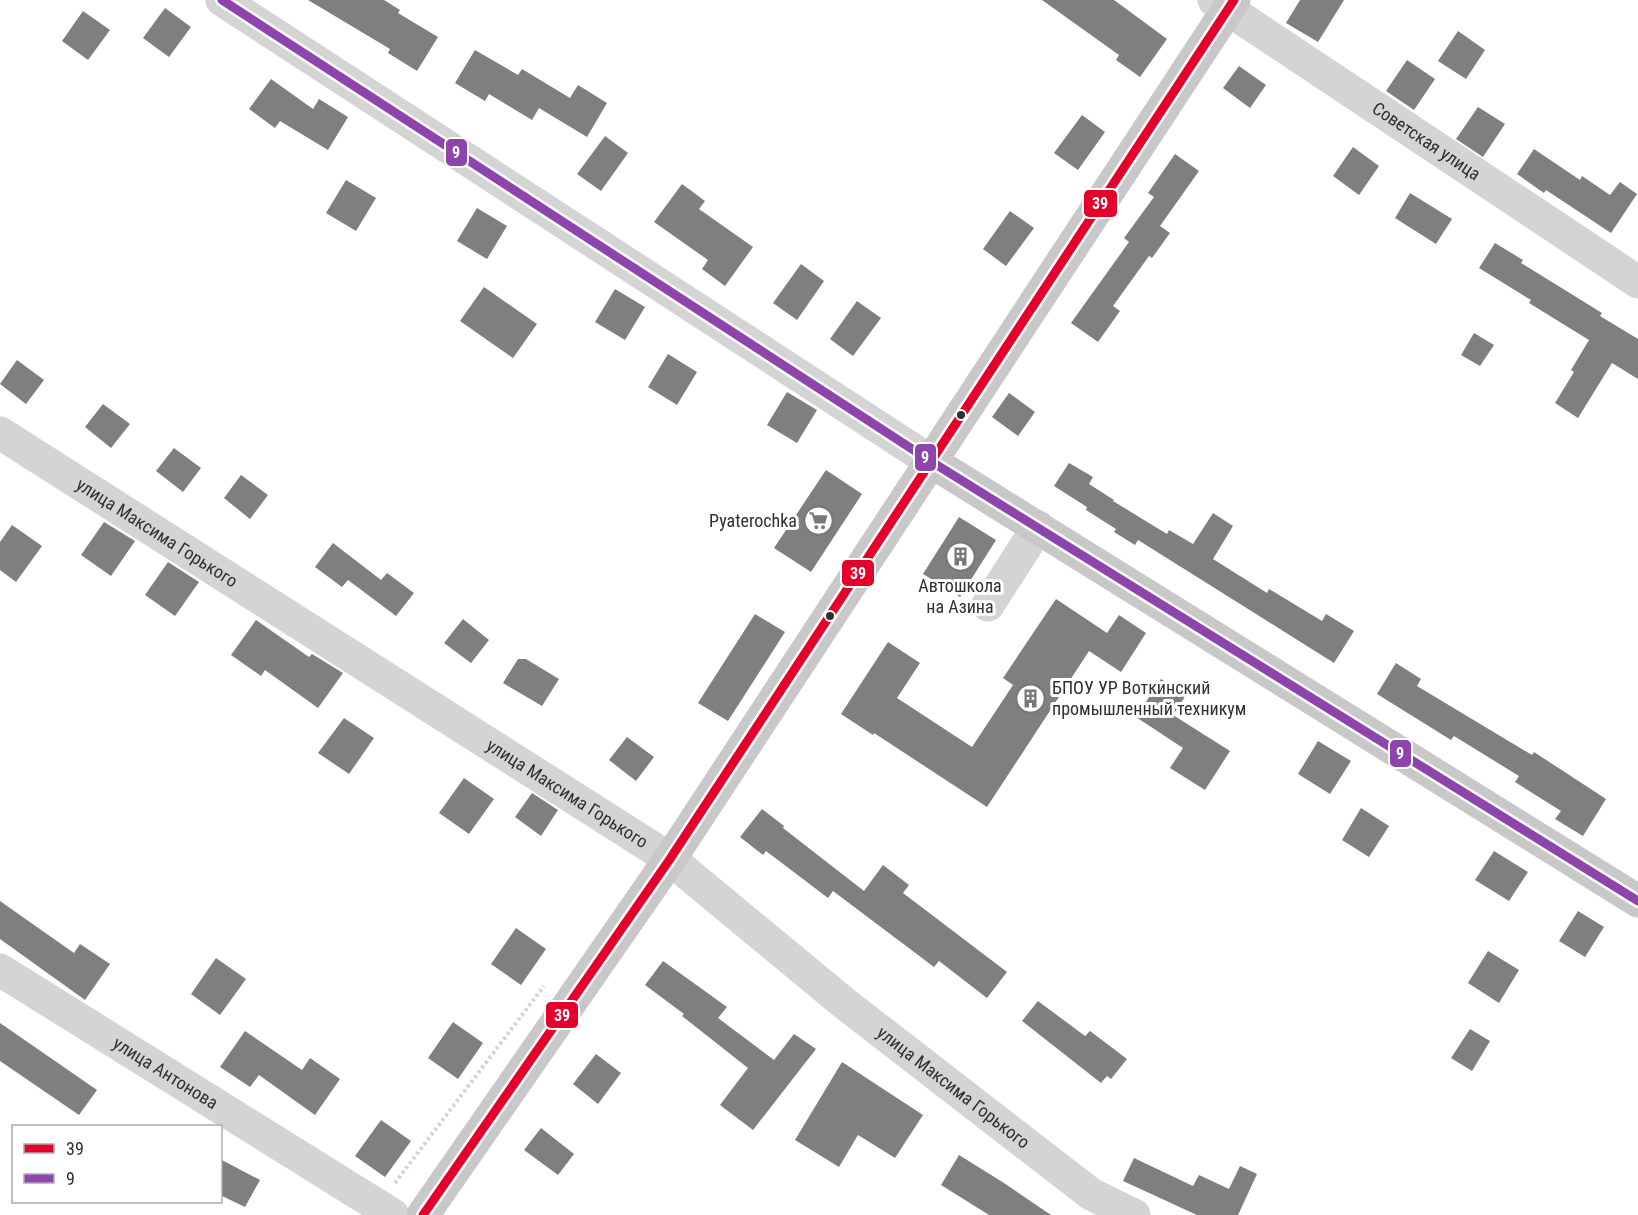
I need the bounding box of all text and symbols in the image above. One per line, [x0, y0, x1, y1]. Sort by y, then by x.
street label: Советская улица [1368, 97, 1485, 184]
line badge: 9 [445, 138, 468, 167]
text: 9 [452, 143, 460, 162]
line badge: 39 [1083, 189, 1118, 218]
text: 39 [1092, 194, 1108, 213]
unlabelled marker [955, 409, 967, 421]
line badge: 9 [914, 443, 937, 472]
text: 9 [921, 448, 929, 467]
street label: улица Максима Горького [73, 473, 242, 591]
supermarket icon: Pyaterochka [802, 505, 834, 537]
place label: Pyaterochka [709, 510, 797, 531]
building icon: Автошкола на Азина [944, 541, 976, 573]
line badge: 39 [841, 559, 875, 587]
text: 39 [850, 564, 866, 583]
place label: Автошкола на Азина [918, 575, 1002, 617]
unlabelled marker [824, 610, 836, 622]
place label: БПОУ УР Воткинский промышленный техникум [1052, 677, 1247, 719]
building icon: БПОУ УР Воткинский промышленный техникум [1015, 682, 1047, 714]
street label: улица Максима Горького [483, 734, 652, 852]
line badge: 9 [1389, 739, 1412, 768]
text: 9 [1396, 744, 1404, 763]
line badge: 39 [545, 1001, 579, 1029]
text: 39 [554, 1006, 570, 1025]
street label: улица Максима Горького [873, 1022, 1034, 1153]
street label: улица Антонова [109, 1032, 222, 1113]
legend [12, 1125, 222, 1203]
text: 39 [66, 1138, 84, 1159]
text: 9 [66, 1168, 75, 1189]

